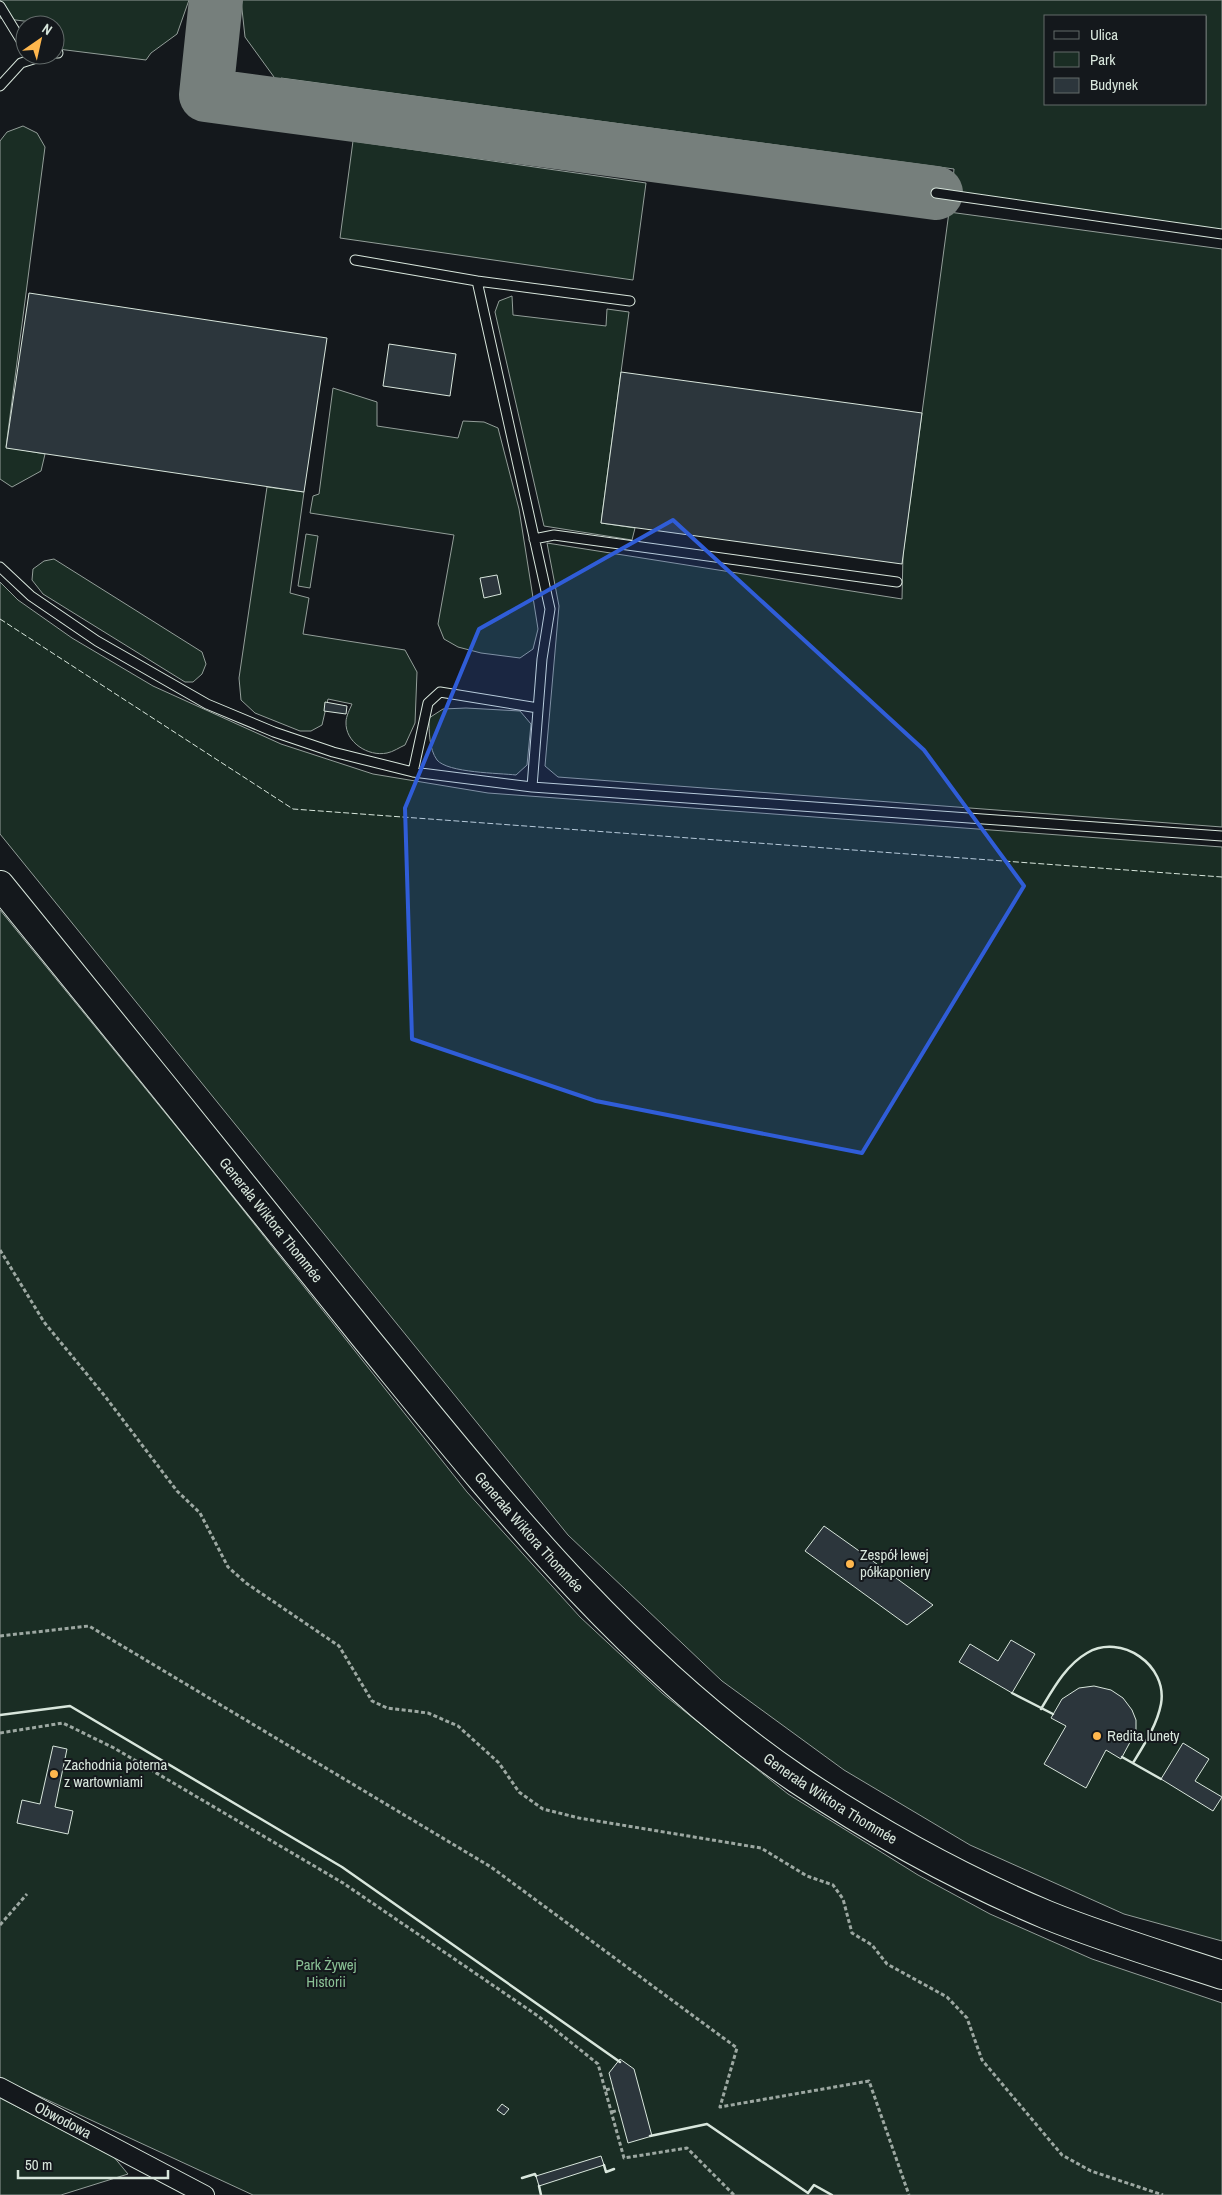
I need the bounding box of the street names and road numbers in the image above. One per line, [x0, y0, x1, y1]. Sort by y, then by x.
street label: Generała Wiktora Thommée [215, 1153, 328, 1287]
street label: Generała Wiktora Thommée [470, 1467, 589, 1597]
street label: Generała Wiktora Thommée [759, 1748, 901, 1849]
street label: Obwodowa [31, 2096, 95, 2143]

